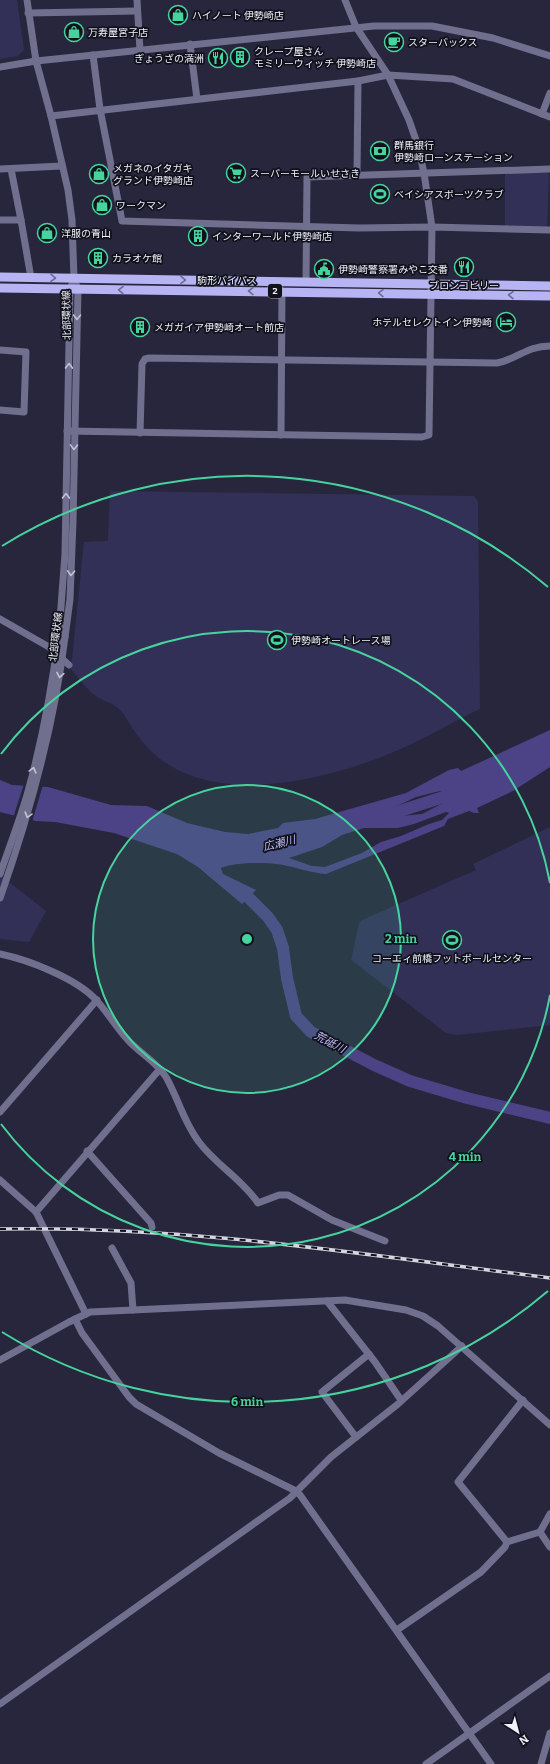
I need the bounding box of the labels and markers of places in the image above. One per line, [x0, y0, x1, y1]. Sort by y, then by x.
shop icon: ハイノート 伊勢崎店 [167, 4, 189, 26]
place label: ハイノート 伊勢崎店 [192, 10, 284, 22]
shop icon: 万寿屋宮子店 [63, 21, 85, 43]
place label: 万寿屋宮子店 [88, 27, 148, 39]
cafe icon: スターバックス [383, 31, 405, 53]
place label: スターバックス [408, 37, 478, 49]
building icon: クレープ屋さん モミリーウィッチ 伊勢崎店 [229, 46, 251, 68]
place label: クレープ屋さん モミリーウィッチ 伊勢崎店 [254, 46, 376, 70]
restaurant icon: ぎょうざの満洲 [207, 47, 229, 69]
place label: ぎょうざの満洲 [135, 53, 204, 65]
bank icon: 群馬銀行 伊勢崎ローンステーション [369, 140, 391, 162]
place label: 群馬銀行 伊勢崎ローンステーション [394, 140, 513, 164]
supermarket icon: スーパーモールいせさき [225, 162, 247, 184]
shop icon: メガネのイタガキ グランド伊勢崎店 [88, 163, 110, 185]
place label: メガネのイタガキ グランド伊勢崎店 [113, 163, 193, 187]
place label: スーパーモールいせさき [250, 168, 360, 180]
sports icon: ベイシアスポーツクラブ [369, 183, 391, 205]
place label: ベイシアスポーツクラブ [394, 189, 504, 201]
shop icon: ワークマン [91, 194, 113, 216]
place label: ワークマン [116, 200, 166, 212]
shop icon: 洋服の青山 [36, 222, 58, 244]
building icon: インターワールド伊勢崎店 [187, 225, 209, 247]
place label: 洋服の青山 [61, 228, 111, 240]
place label: インターワールド伊勢崎店 [212, 231, 332, 243]
building icon: カラオケ館 [87, 247, 109, 269]
place label: カラオケ館 [112, 253, 162, 265]
restaurant icon: ブロンコビリー [453, 256, 475, 278]
public building icon: 伊勢崎警察署みやこ交番 [313, 258, 335, 280]
place label: 伊勢崎警察署みやこ交番 [338, 264, 448, 276]
place label: ブロンコビリー [429, 280, 499, 292]
hotel icon: ホテルセレクトイン伊勢崎 [495, 311, 517, 333]
building icon: メガガイア伊勢崎オート前店 [129, 316, 151, 338]
place label: ホテルセレクトイン伊勢崎 [372, 317, 492, 329]
place label: メガガイア伊勢崎オート前店 [154, 322, 284, 334]
sports icon: 伊勢崎オートレース場 [266, 629, 288, 651]
place label: 伊勢崎オートレース場 [291, 635, 391, 647]
sports icon: コーエィ前橋フットボールセンター [441, 929, 463, 951]
centre of rings [240, 932, 254, 946]
place label: コーエィ前橋フットボールセンター [372, 953, 532, 965]

